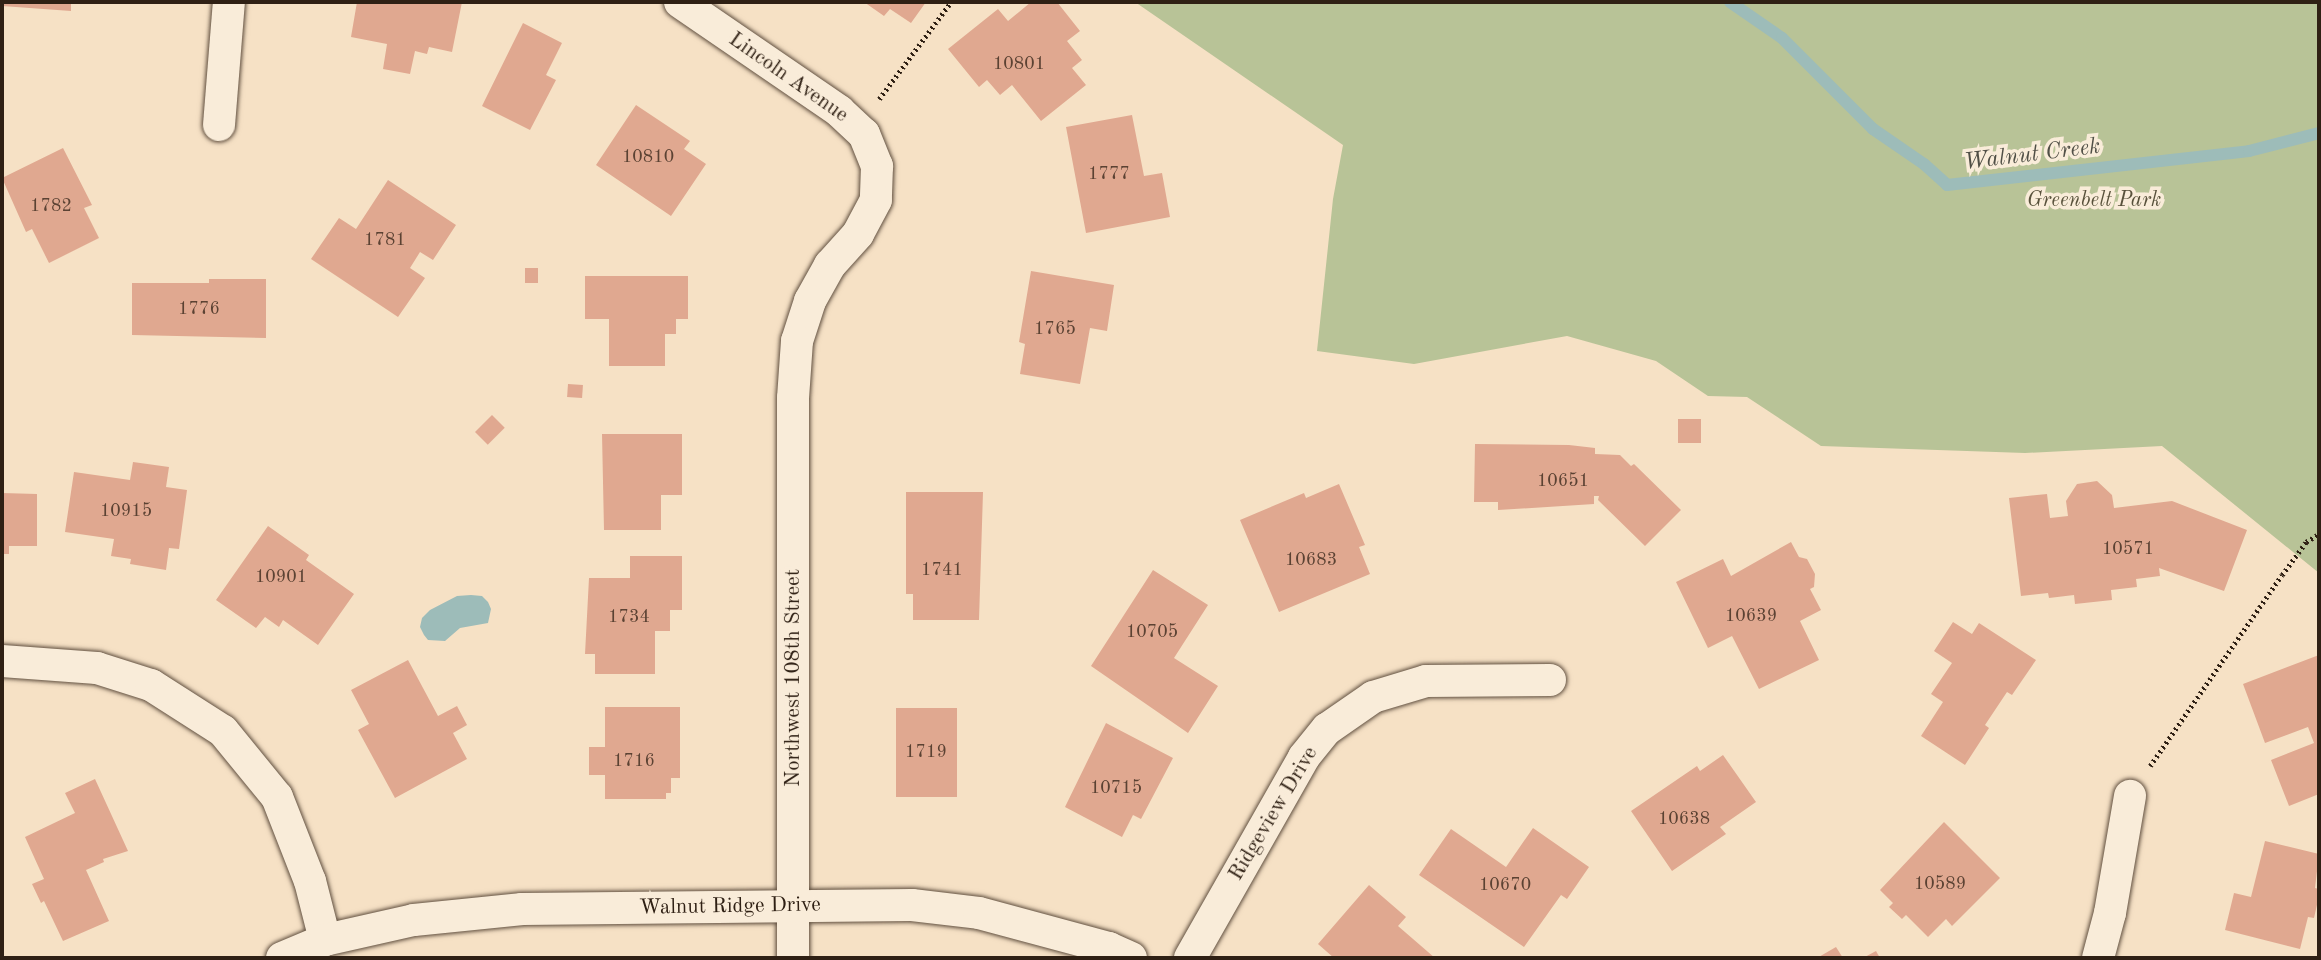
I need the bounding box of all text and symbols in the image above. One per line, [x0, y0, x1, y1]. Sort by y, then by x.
street label: Lincoln Avenue [723, 27, 853, 129]
house number: 10801 [993, 53, 1045, 75]
water label: Walnut Creek [1962, 133, 2102, 177]
house number: 10810 [622, 146, 674, 168]
house number: 1777 [1088, 163, 1130, 185]
park label: Greenbelt Park [2027, 188, 2161, 214]
house number: 1782 [30, 195, 72, 217]
house number: 1781 [364, 229, 406, 251]
house number: 1776 [178, 298, 220, 320]
house number: 1765 [1034, 318, 1076, 340]
house number: 10651 [1537, 470, 1589, 492]
house number: 10915 [100, 500, 152, 522]
house number: 10571 [2102, 538, 2154, 560]
house number: 10683 [1285, 549, 1337, 571]
house number: 1741 [921, 559, 963, 581]
house number: 10901 [255, 566, 307, 588]
street label: Northwest 108th Street [781, 569, 807, 787]
house number: 10639 [1725, 605, 1777, 627]
house number: 1734 [608, 606, 650, 628]
house number: 10705 [1126, 621, 1178, 643]
house number: 1719 [905, 741, 947, 763]
street label: Ridgeview Drive [1224, 742, 1324, 886]
house number: 1716 [613, 750, 655, 772]
house number: 10715 [1090, 777, 1142, 799]
house number: 10638 [1658, 808, 1710, 830]
house number: 10589 [1914, 873, 1966, 895]
house number: 10670 [1479, 874, 1531, 896]
street label: Walnut Ridge Drive [639, 893, 821, 921]

